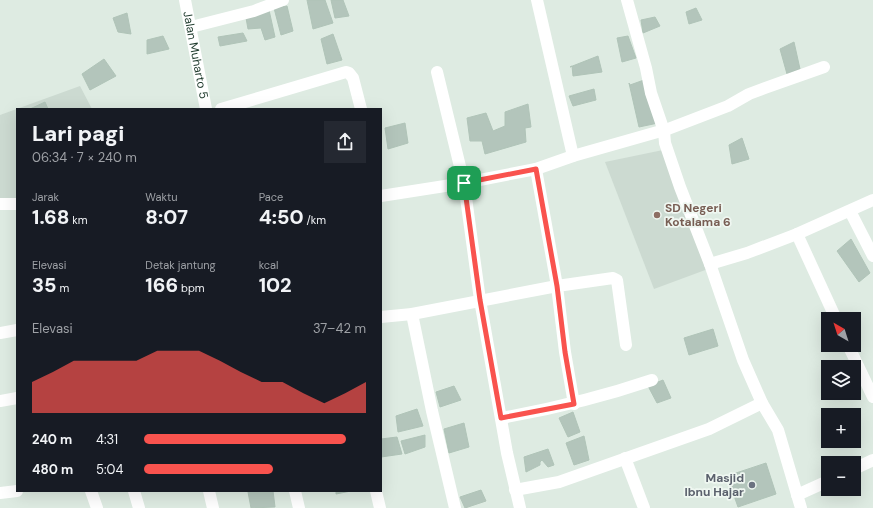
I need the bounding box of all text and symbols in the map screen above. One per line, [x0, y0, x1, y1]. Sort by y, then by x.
street label: Jalan Muharto 5 [179, 10, 212, 100]
text: Lari pagi [32, 119, 124, 148]
button: share [324, 121, 366, 163]
text: 06:34 · 7 × 240 m [32, 149, 137, 166]
pin [447, 166, 481, 200]
icon: arrive [453, 172, 475, 194]
text: Jarak [32, 190, 59, 204]
text: Waktu [145, 190, 178, 204]
text: Pace [259, 190, 283, 204]
place label: SD Negeri Kotalama 6 [665, 200, 731, 230]
text: 1.68 [32, 204, 69, 230]
text: 8:07 [145, 204, 188, 230]
text: 4:50 [259, 204, 304, 230]
marker: SD Negeri Kotalama 6 [652, 210, 662, 220]
text: km [69, 213, 88, 227]
text: /km [304, 213, 326, 227]
text: Elevasi [32, 258, 66, 272]
text: Detak jantung [145, 258, 216, 272]
text: kcal [259, 258, 279, 272]
text: 35 [32, 272, 57, 298]
text: 166 [145, 272, 178, 298]
text: 102 [259, 272, 292, 298]
text: m [57, 281, 69, 295]
text: bpm [178, 281, 205, 295]
north arrow [821, 312, 861, 352]
map controls [821, 312, 861, 496]
text: Elevasi [32, 320, 73, 337]
text: 37–42 m [313, 320, 366, 337]
button: layers [821, 360, 861, 400]
button: + [821, 408, 861, 448]
text: 240 m [32, 431, 72, 448]
text: 4:31 [96, 431, 118, 448]
button: − [821, 456, 861, 496]
text: 480 m [32, 461, 73, 478]
text: 5:04 [96, 461, 123, 478]
place label: Masjid Ibnu Hajar [684, 470, 744, 500]
marker: Masjid Ibnu Hajar [747, 480, 757, 490]

